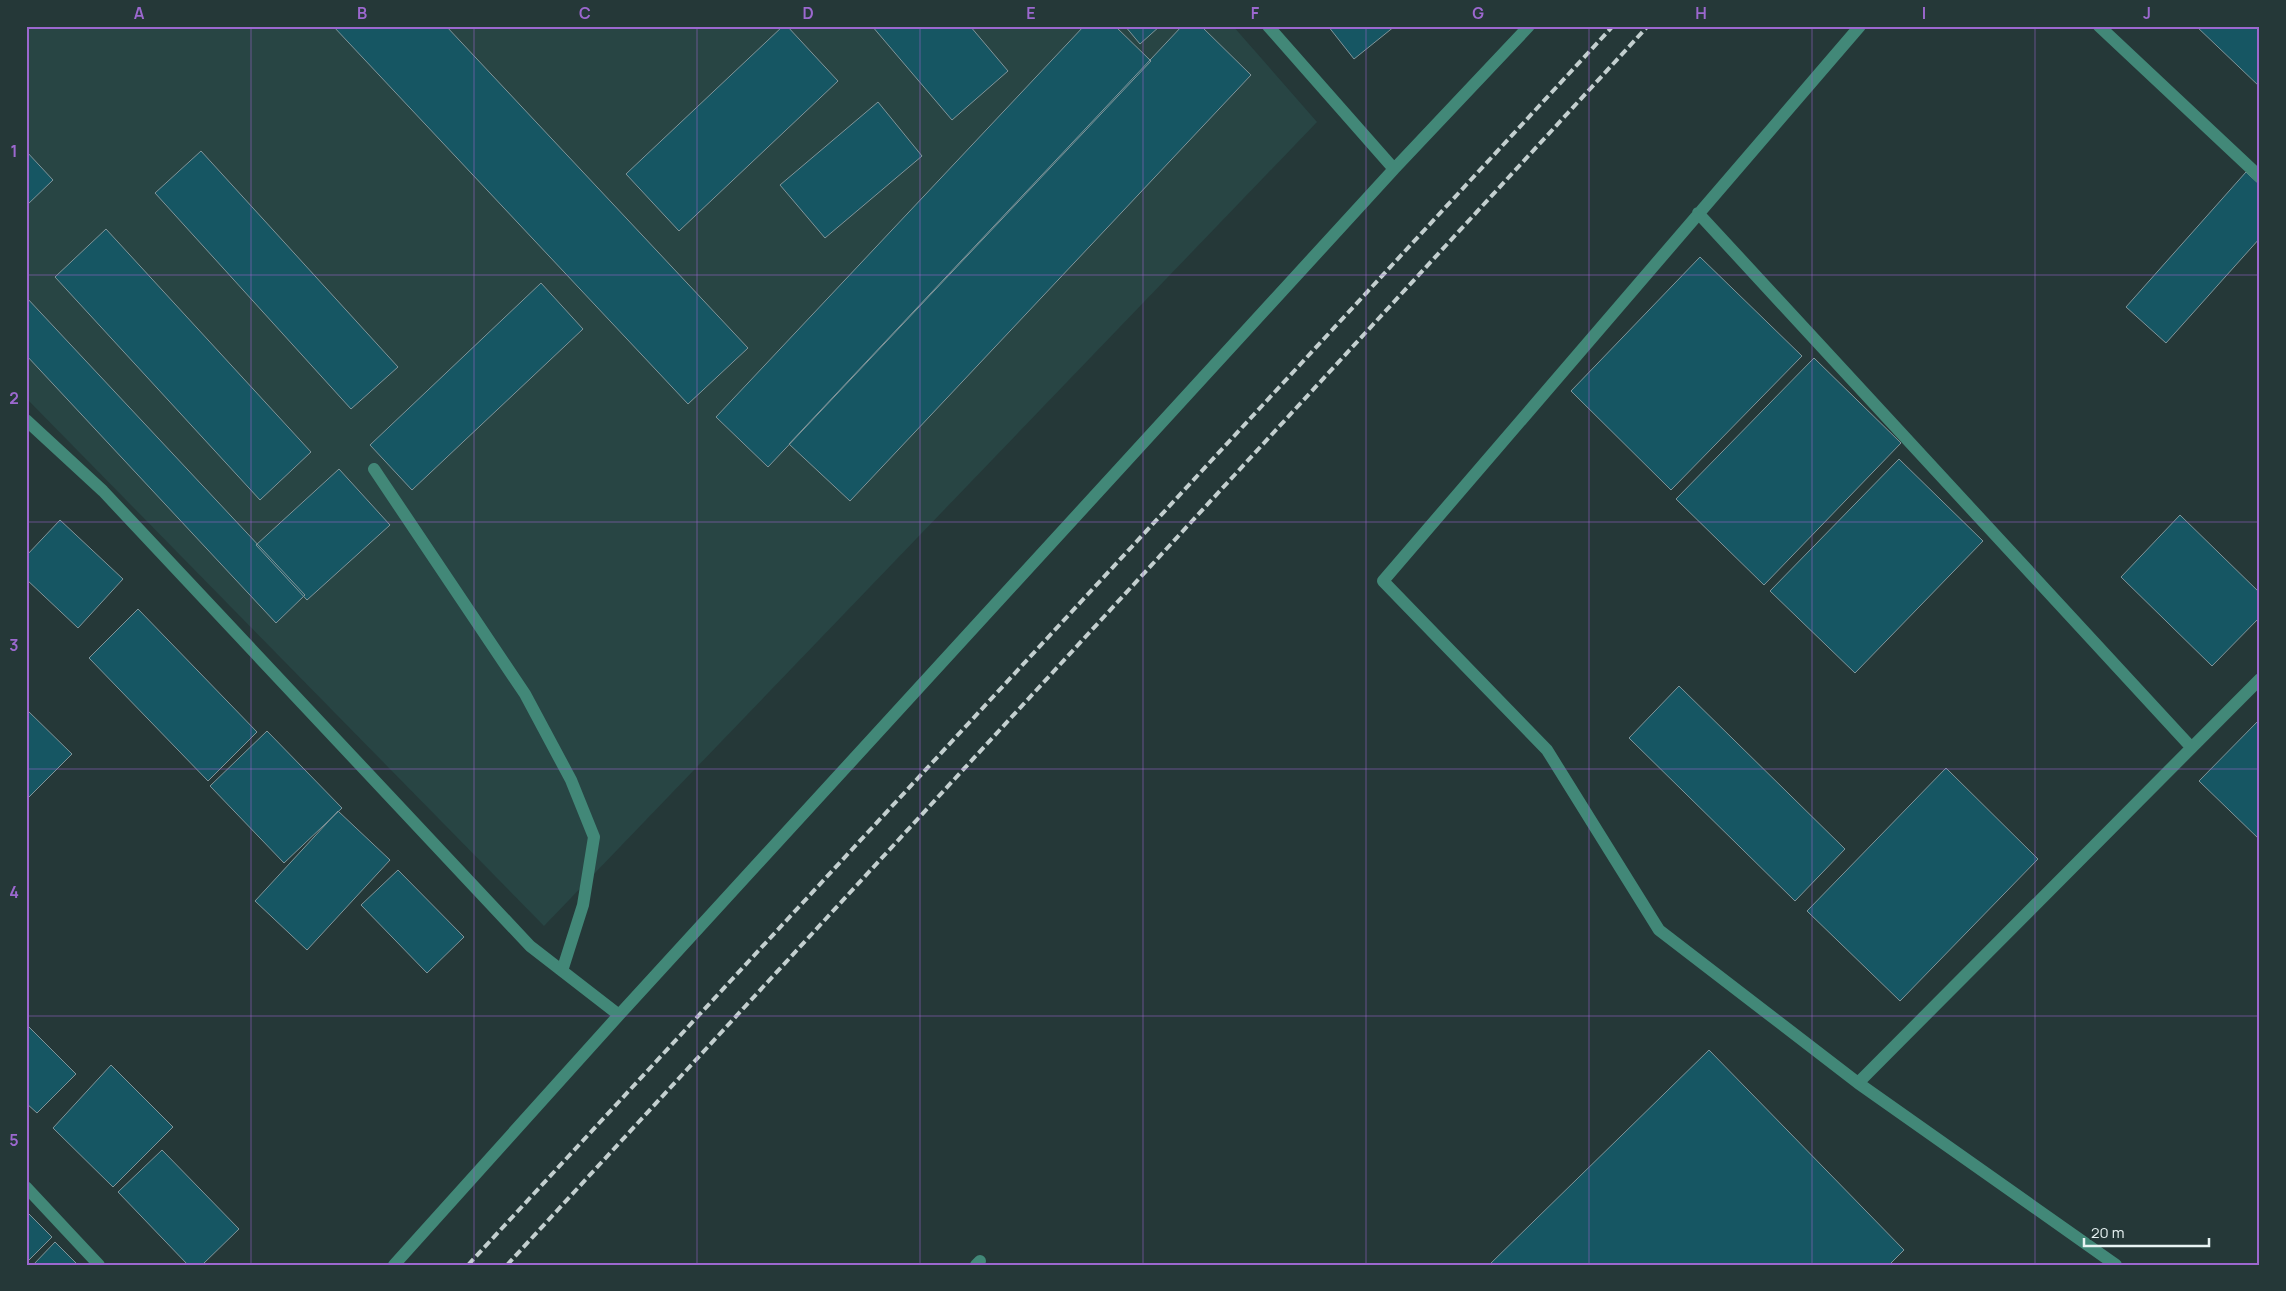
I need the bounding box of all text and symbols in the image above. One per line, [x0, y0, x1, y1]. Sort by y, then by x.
text: A [134, 2, 145, 24]
text: B [357, 2, 367, 24]
text: C [579, 2, 591, 24]
text: D [802, 2, 814, 24]
text: E [1026, 2, 1036, 24]
text: F [1251, 2, 1260, 24]
text: G [1472, 2, 1484, 24]
text: H [1695, 2, 1707, 24]
text: I [1922, 2, 1926, 24]
text: J [2143, 2, 2151, 24]
text: 1 [10, 140, 18, 162]
text: 2 [9, 387, 19, 409]
text: 3 [9, 634, 19, 656]
text: 4 [9, 881, 19, 903]
text: 5 [9, 1129, 19, 1151]
scale bar [2084, 1216, 2208, 1248]
text: 20 m [2091, 1222, 2124, 1243]

